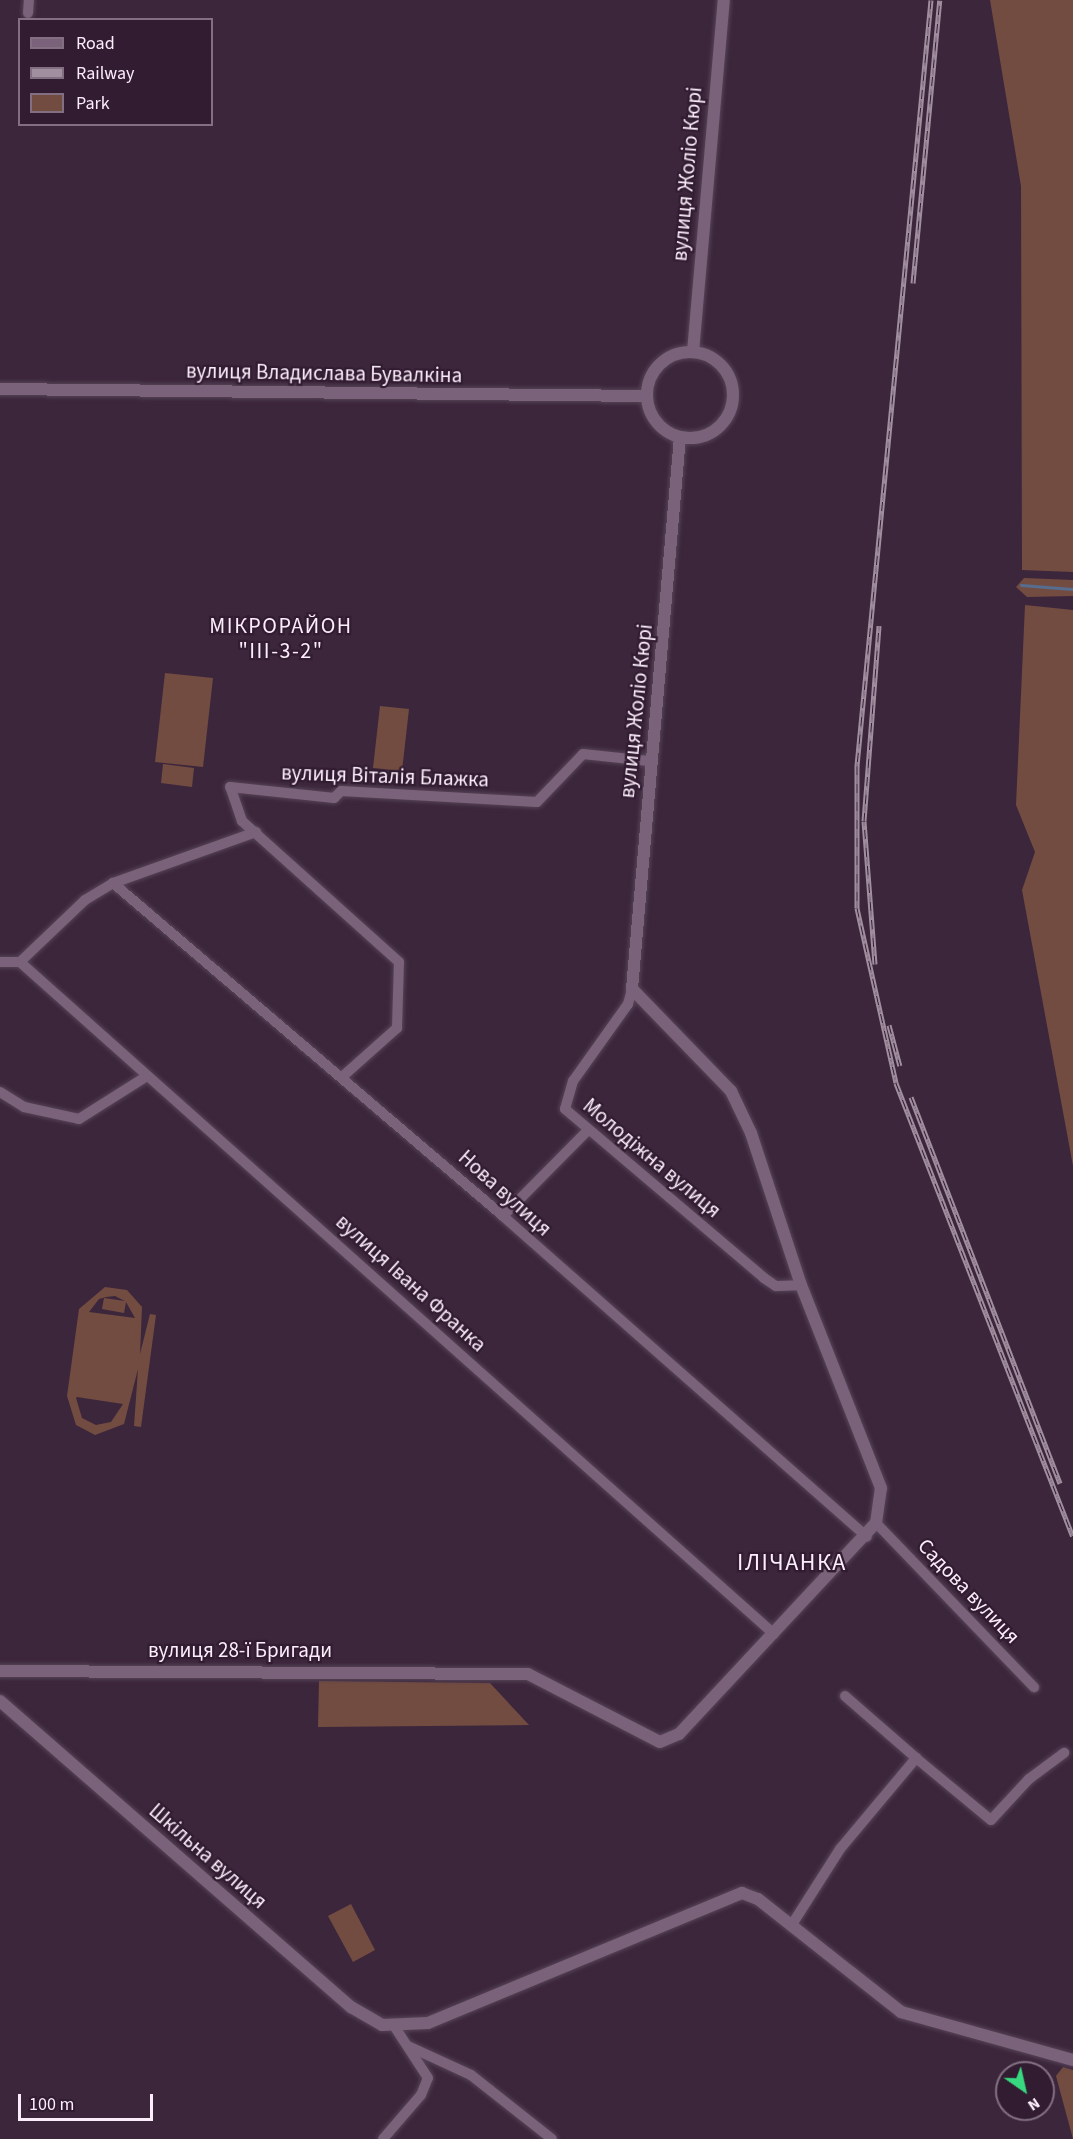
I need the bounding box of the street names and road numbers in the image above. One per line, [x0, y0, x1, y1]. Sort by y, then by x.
street label: вулиця Жоліо Кюрі [667, 86, 707, 262]
street label: вулиця Владислава Бувалкіна [186, 358, 462, 388]
street label: вулиця Жоліо Кюрі [614, 623, 658, 799]
street label: вулиця Віталія Блажка [281, 760, 489, 792]
street label: Молодіжна вулиця [578, 1093, 726, 1223]
street label: Нова вулиця [453, 1145, 557, 1241]
street label: вулиця Івана Франка [331, 1209, 491, 1357]
street label: Садова вулиця [913, 1533, 1025, 1649]
street label: вулиця 28-ї Бригади [148, 1637, 332, 1663]
street label: Шкільна вулиця [144, 1798, 272, 1914]

